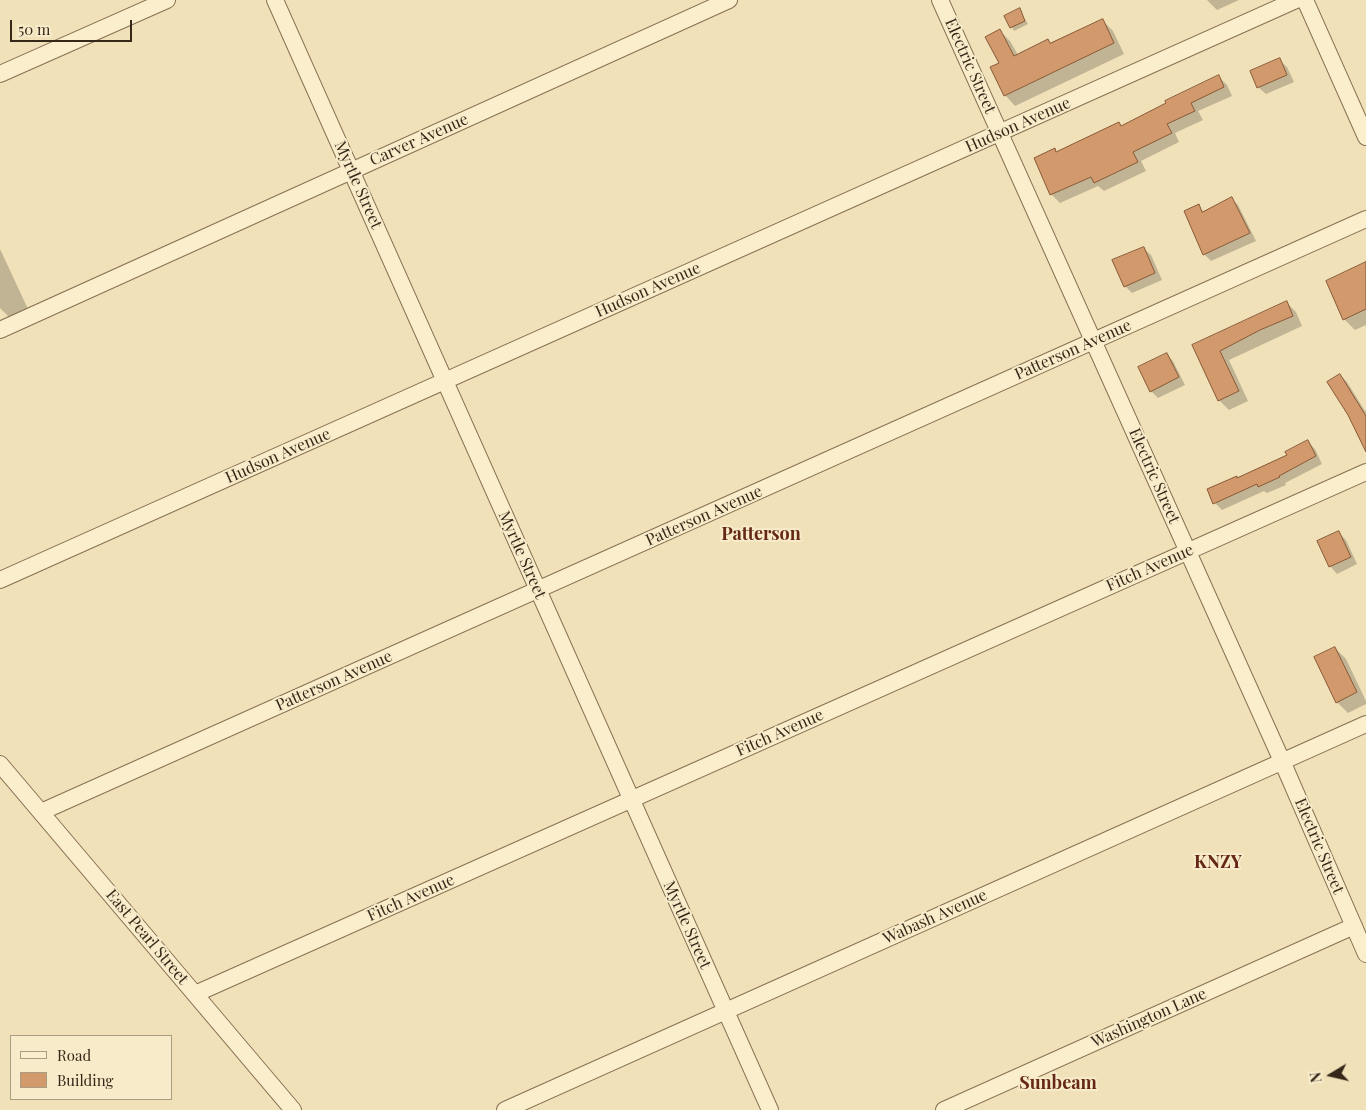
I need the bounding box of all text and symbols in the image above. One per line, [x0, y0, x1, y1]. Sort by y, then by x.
scale bar [12, 10, 135, 42]
street label: Electric Street [940, 15, 1000, 117]
text: 50 m [18, 19, 50, 39]
street label: Hudson Avenue [963, 93, 1073, 157]
street label: Carver Avenue [367, 110, 471, 170]
street label: Myrtle Street [330, 138, 386, 232]
street label: Hudson Avenue [593, 258, 703, 322]
street label: Patterson Avenue [1012, 316, 1134, 384]
street label: Hudson Avenue [223, 424, 333, 488]
street label: Electric Street [1124, 425, 1184, 527]
street label: Patterson Avenue [643, 482, 765, 550]
street label: Myrtle Street [494, 508, 550, 602]
district label: Patterson [721, 523, 801, 545]
street label: Fitch Avenue [1103, 540, 1197, 596]
street label: Patterson Avenue [273, 647, 395, 715]
street label: Fitch Avenue [733, 705, 827, 761]
street label: Electric Street [1290, 795, 1348, 897]
district label: KNZY [1194, 851, 1242, 873]
street label: Fitch Avenue [364, 870, 458, 926]
street label: Myrtle Street [659, 878, 715, 972]
street label: Wabash Avenue [880, 885, 990, 949]
street label: East Pearl Street [102, 886, 192, 988]
street label: Washington Lane [1089, 984, 1209, 1052]
legend [10, 1035, 172, 1100]
text: Road [57, 1045, 91, 1065]
north arrow [1306, 1050, 1356, 1100]
text: Building [57, 1070, 113, 1090]
text: N [1306, 1071, 1326, 1084]
district label: Sunbeam [1019, 1072, 1097, 1094]

